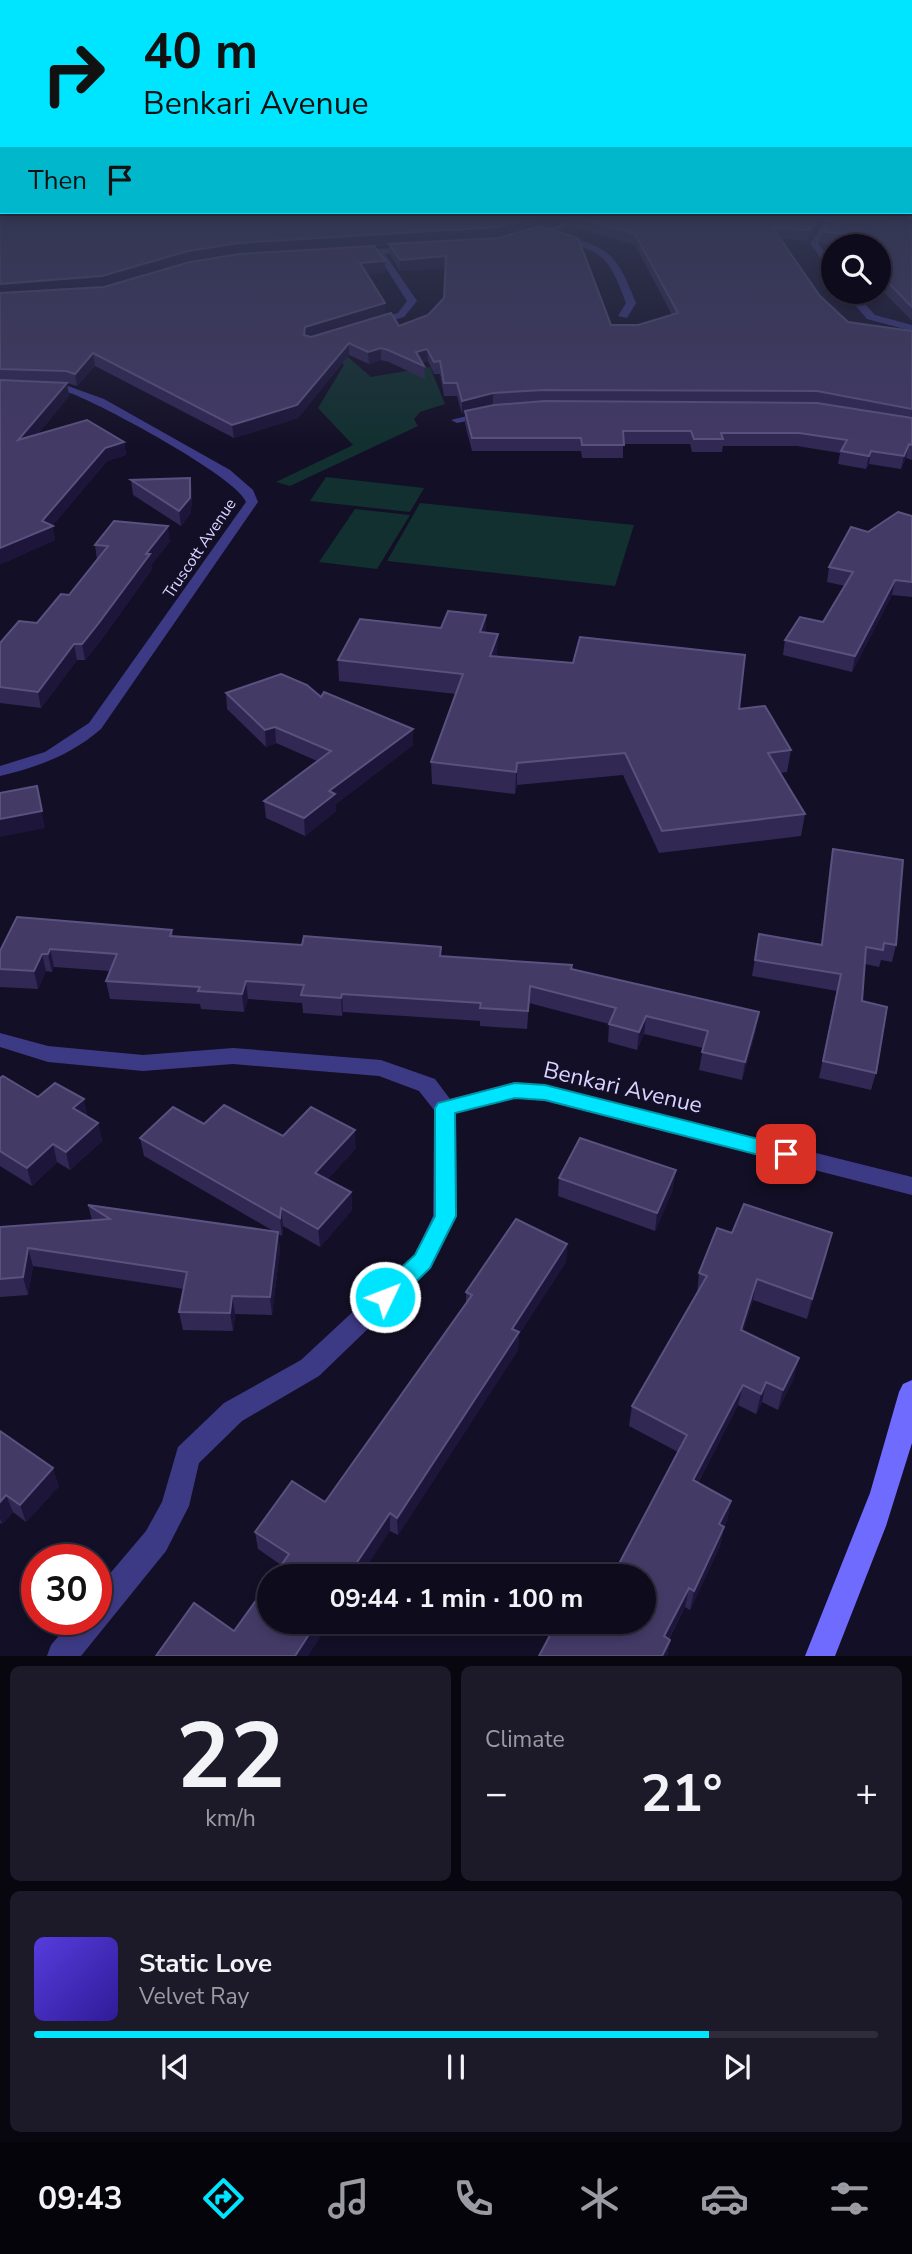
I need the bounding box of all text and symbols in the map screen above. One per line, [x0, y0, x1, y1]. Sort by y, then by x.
text: 40 m [143, 18, 258, 85]
icon: right [28, 28, 119, 119]
text: Benkari Avenue [143, 82, 369, 125]
icon: arrive [101, 161, 139, 199]
text: Then [28, 163, 87, 198]
map controls [821, 234, 891, 304]
button: search [821, 234, 891, 304]
street label: Truscott Avenue [158, 494, 242, 603]
street label: Benkari Avenue [540, 1054, 705, 1121]
pin [756, 1124, 816, 1184]
icon: arrive [767, 1135, 805, 1173]
position arrow [348, 1260, 422, 1334]
speed limit sign: 30 [21, 1544, 112, 1635]
text: 09:44 · 1 min · 100 m [330, 1581, 583, 1616]
text: 22 [176, 1695, 285, 1819]
text: Climate [485, 1724, 565, 1755]
text: 21° [640, 1758, 723, 1829]
text: − [485, 1768, 508, 1819]
text: + [855, 1768, 878, 1819]
text: km/h [205, 1803, 256, 1834]
text: Static Love [139, 1946, 272, 1981]
text: Velvet Ray [139, 1981, 249, 2012]
icon: previous [156, 2048, 194, 2086]
icon: pause [437, 2048, 475, 2086]
icon: next [718, 2048, 756, 2086]
icon: directions [199, 2174, 248, 2223]
icon: music [324, 2174, 373, 2223]
icon: phone [449, 2174, 498, 2223]
icon: climate [575, 2174, 624, 2223]
icon: car [700, 2174, 749, 2223]
icon: filters [825, 2174, 874, 2223]
text: 09:43 [38, 2177, 123, 2220]

